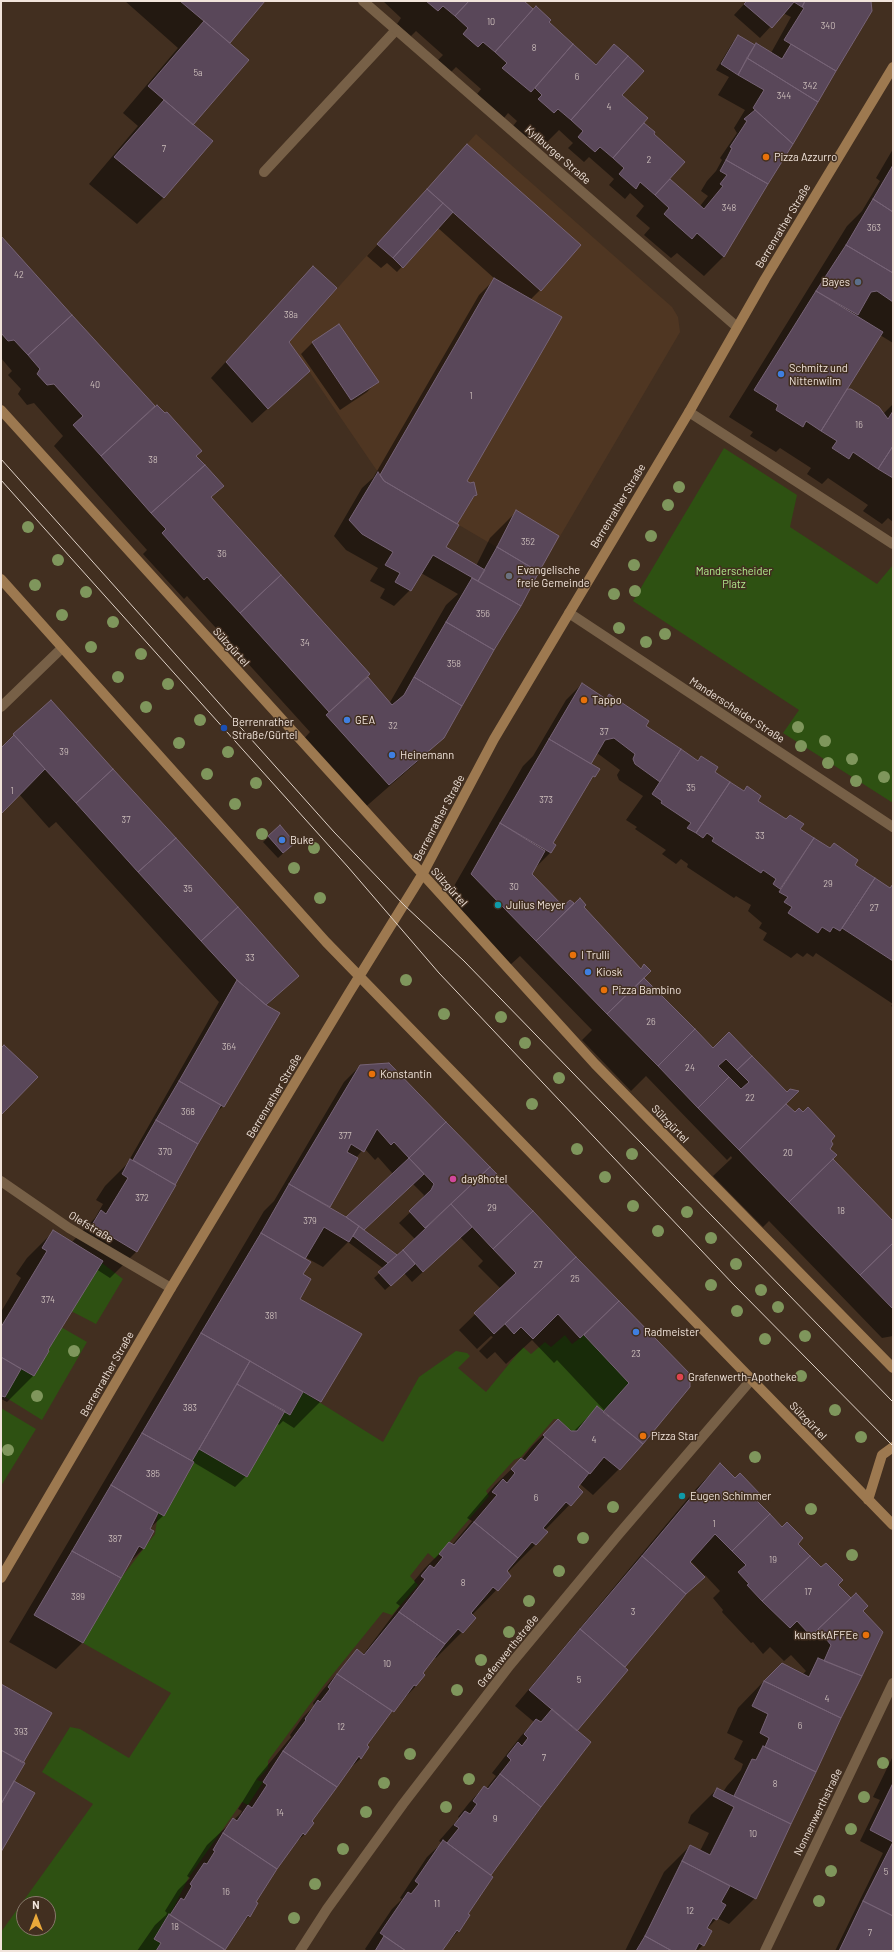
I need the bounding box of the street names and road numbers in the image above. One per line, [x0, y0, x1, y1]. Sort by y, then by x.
street label: Kyllburger Straße [523, 123, 593, 187]
street label: Berrenrather Straße [753, 181, 813, 271]
street label: Berrenrather Straße [588, 461, 648, 551]
street label: Sülzgürtel [210, 625, 252, 669]
street label: Manderscheider Straße [687, 674, 787, 746]
street label: Berrenrather Straße [411, 773, 467, 863]
street label: Sülzgürtel [428, 865, 470, 909]
street label: Berrenrather Straße [244, 1051, 304, 1141]
street label: Sülzgürtel [649, 1102, 691, 1146]
street label: Olefstraße [66, 1209, 116, 1245]
street label: Berrenrather Straße [77, 1329, 137, 1419]
street label: Sülzgürtel [787, 1399, 829, 1443]
street label: Grafenwerthstraße [475, 1612, 541, 1690]
street label: Nonnenwerthstraße [791, 1766, 845, 1858]

